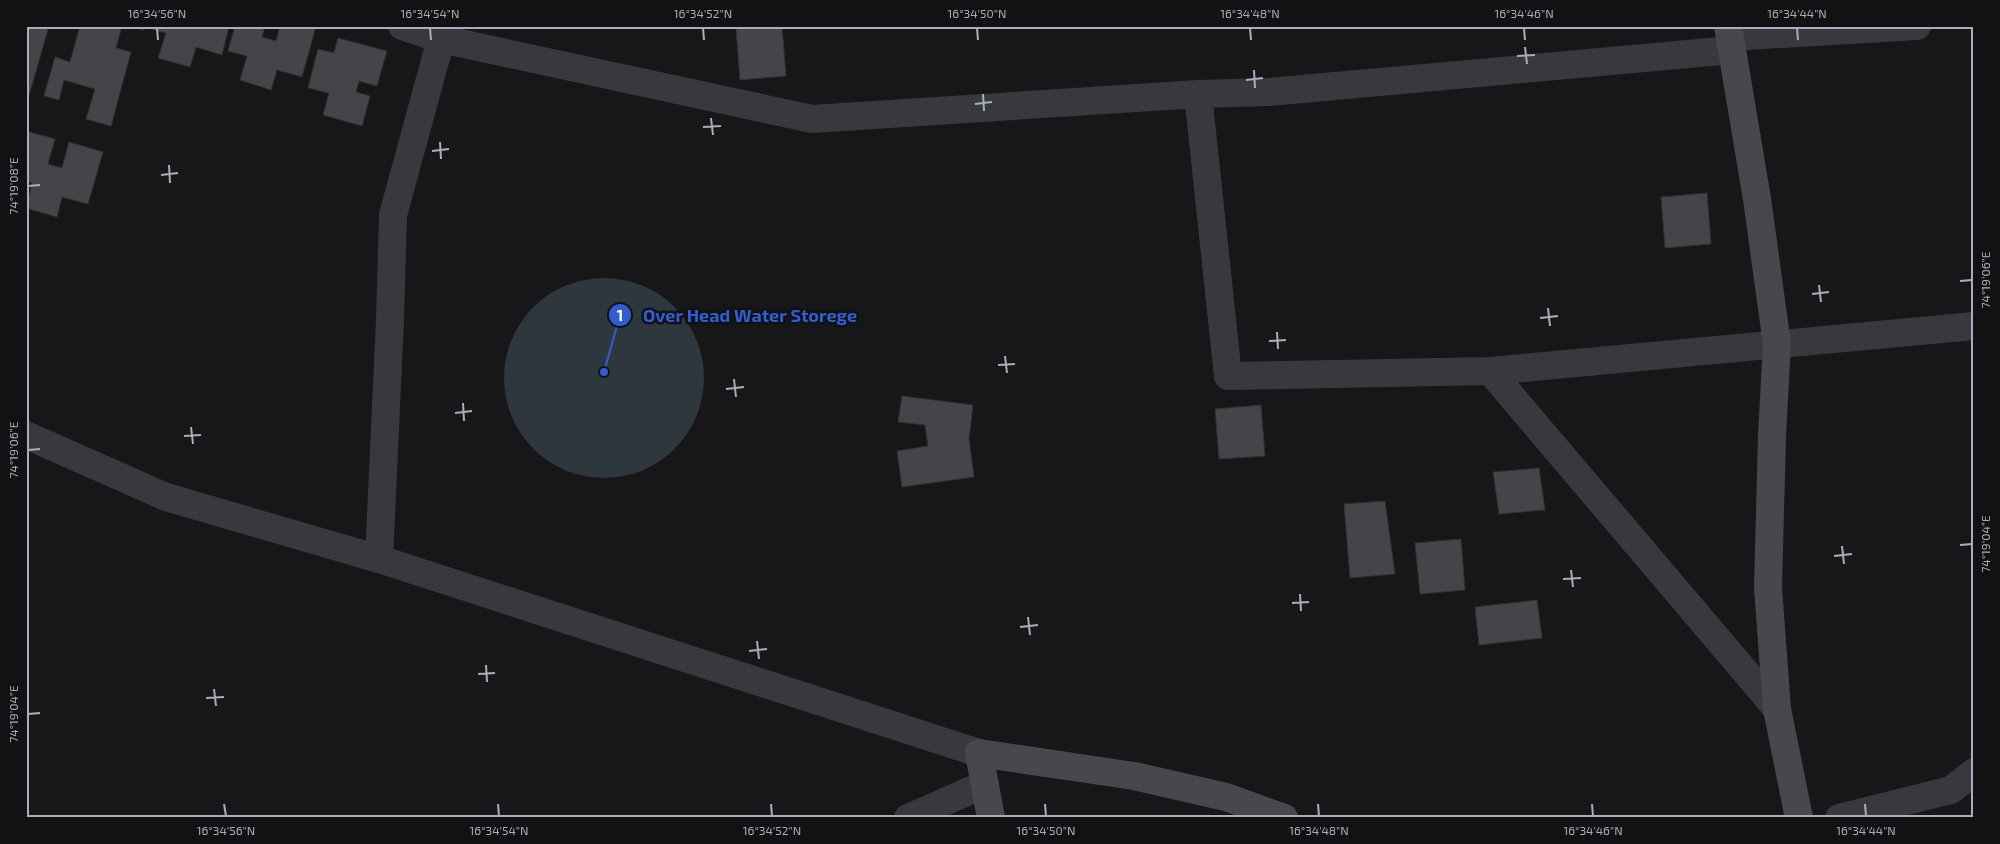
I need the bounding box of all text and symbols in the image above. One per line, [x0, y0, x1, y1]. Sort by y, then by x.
text: 16°34'56"N [128, 6, 186, 20]
text: 16°34'54"N [401, 6, 459, 20]
text: 16°34'52"N [674, 6, 732, 20]
text: 16°34'50"N [948, 6, 1006, 20]
text: 16°34'48"N [1220, 6, 1280, 20]
text: 16°34'46"N [1494, 6, 1554, 20]
text: 16°34'44"N [1767, 6, 1827, 20]
text: 74°19'08"E [6, 157, 20, 215]
text: 74°19'06"E [1978, 251, 1992, 309]
callout: Over Head Water Storege [607, 299, 867, 332]
text: Over Head Water Storege [643, 304, 857, 326]
text: 1 [617, 306, 623, 324]
text: 74°19'06"E [6, 421, 20, 479]
text: 74°19'04"E [1978, 515, 1992, 573]
text: 74°19'04"E [6, 685, 20, 743]
text: 16°34'56"N [197, 823, 255, 837]
text: 16°34'54"N [470, 823, 528, 837]
text: 16°34'52"N [743, 823, 801, 837]
text: 16°34'50"N [1017, 823, 1075, 837]
text: 16°34'48"N [1289, 823, 1349, 837]
text: 16°34'46"N [1563, 823, 1623, 837]
text: 16°34'44"N [1836, 823, 1896, 837]

